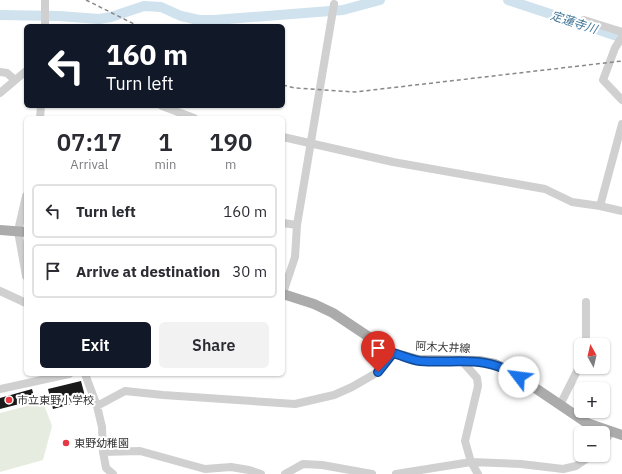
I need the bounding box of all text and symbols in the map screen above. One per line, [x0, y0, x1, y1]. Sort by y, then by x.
water label: 定蓮寺川 [549, 7, 601, 37]
text: 160 m [106, 36, 188, 73]
icon: left [40, 40, 92, 92]
text: Turn left [106, 72, 174, 95]
text: 07:17 [57, 126, 122, 158]
text: 1 [158, 126, 173, 158]
text: 190 [209, 126, 252, 158]
text: Arrival [70, 156, 108, 173]
text: min [155, 156, 177, 173]
text: m [225, 156, 236, 173]
icon: left [42, 200, 64, 222]
text: Turn left [76, 202, 136, 221]
text: 160 m [223, 202, 267, 221]
icon: arrive [42, 260, 64, 282]
text: Arrive at destination [76, 262, 220, 281]
text: 30 m [232, 262, 267, 281]
button: Exit [40, 322, 151, 368]
button: Share [159, 322, 269, 368]
pin [361, 331, 395, 372]
icon: arrive [367, 337, 389, 359]
north arrow [574, 338, 610, 374]
map controls [574, 338, 610, 462]
street label: 阿木大井線 [415, 339, 471, 355]
position arrow [498, 356, 540, 398]
button: + [574, 382, 610, 418]
place label: 市立東野小学校 [17, 393, 94, 407]
marker: 市立東野小学校 [4, 395, 14, 405]
button: − [574, 426, 610, 462]
place label: 東野幼稚園 [74, 436, 129, 450]
marker: 東野幼稚園 [61, 438, 71, 448]

